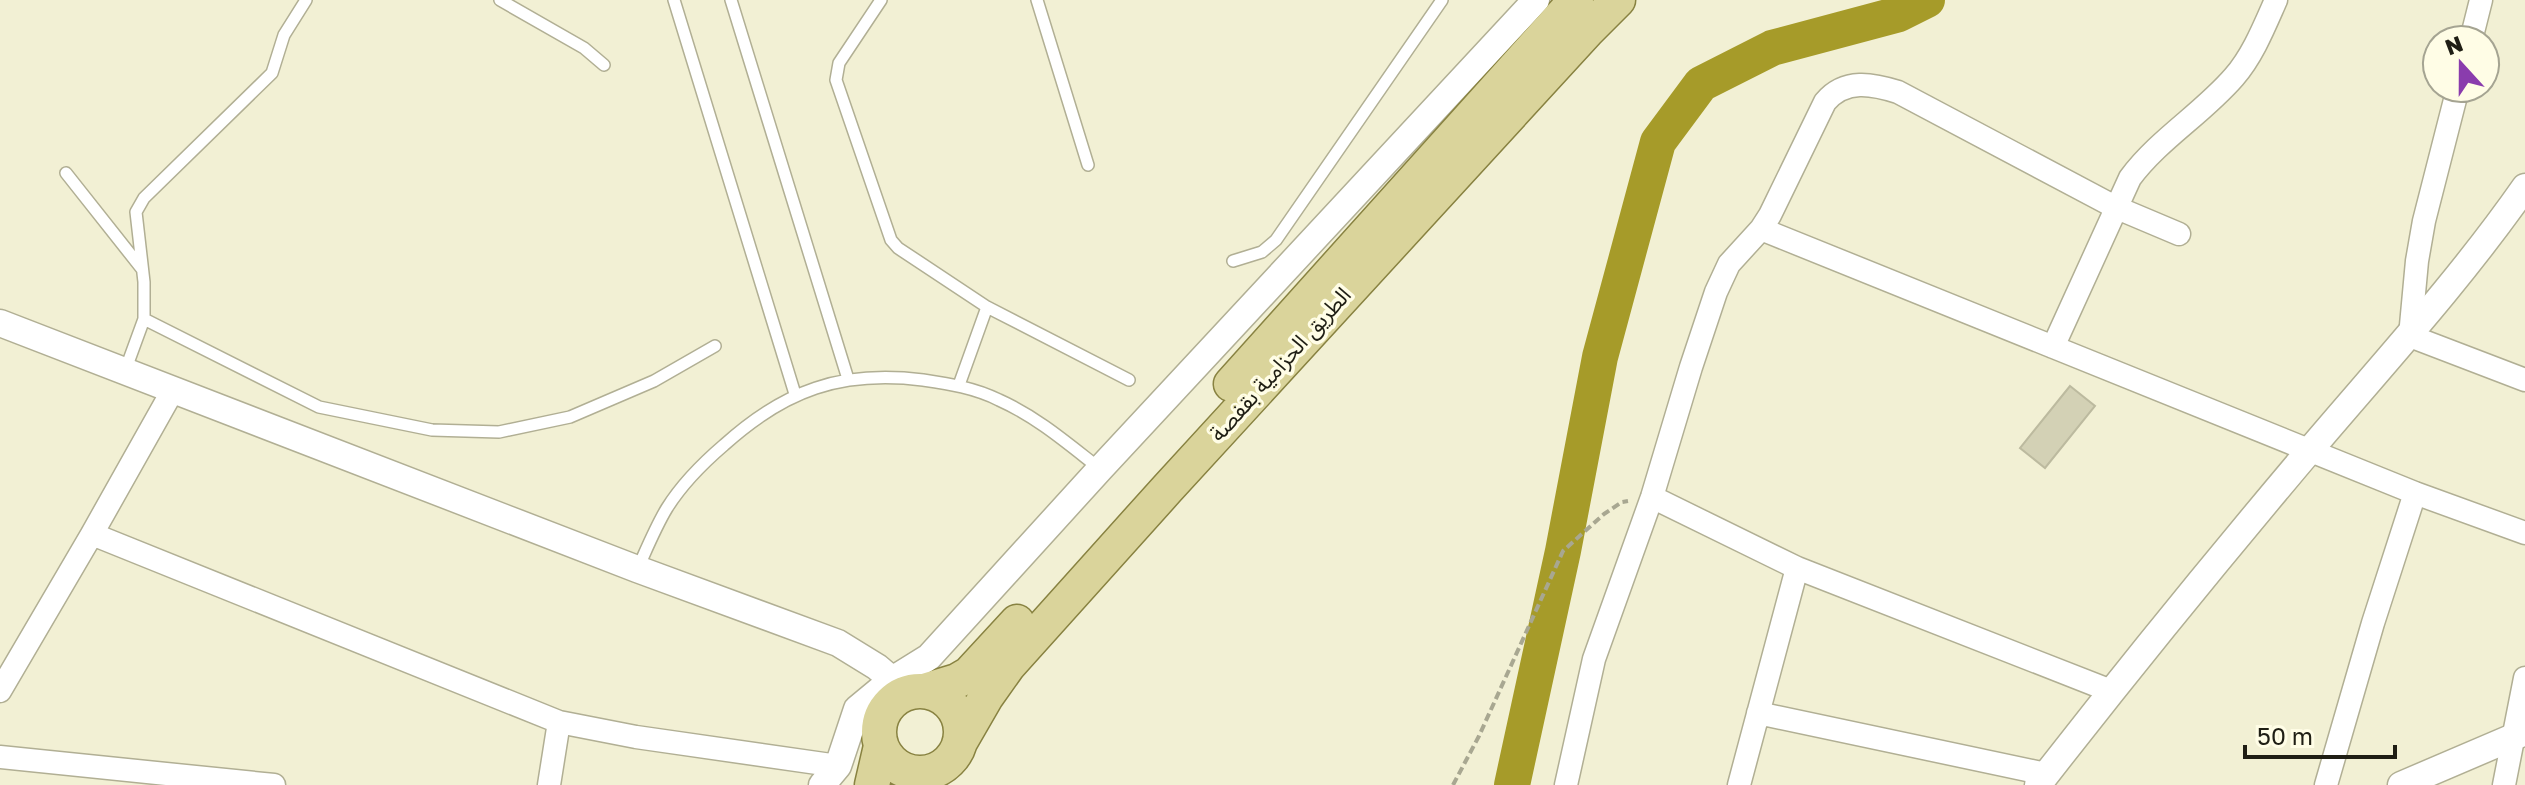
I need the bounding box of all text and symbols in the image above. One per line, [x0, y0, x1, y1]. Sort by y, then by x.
north arrow [2421, 24, 2501, 104]
text: N [2441, 29, 2466, 60]
street label: الطريق الحزامية بقفصة [1203, 281, 1357, 447]
scale bar [2245, 709, 2395, 759]
text: 50 m [2257, 721, 2313, 750]

